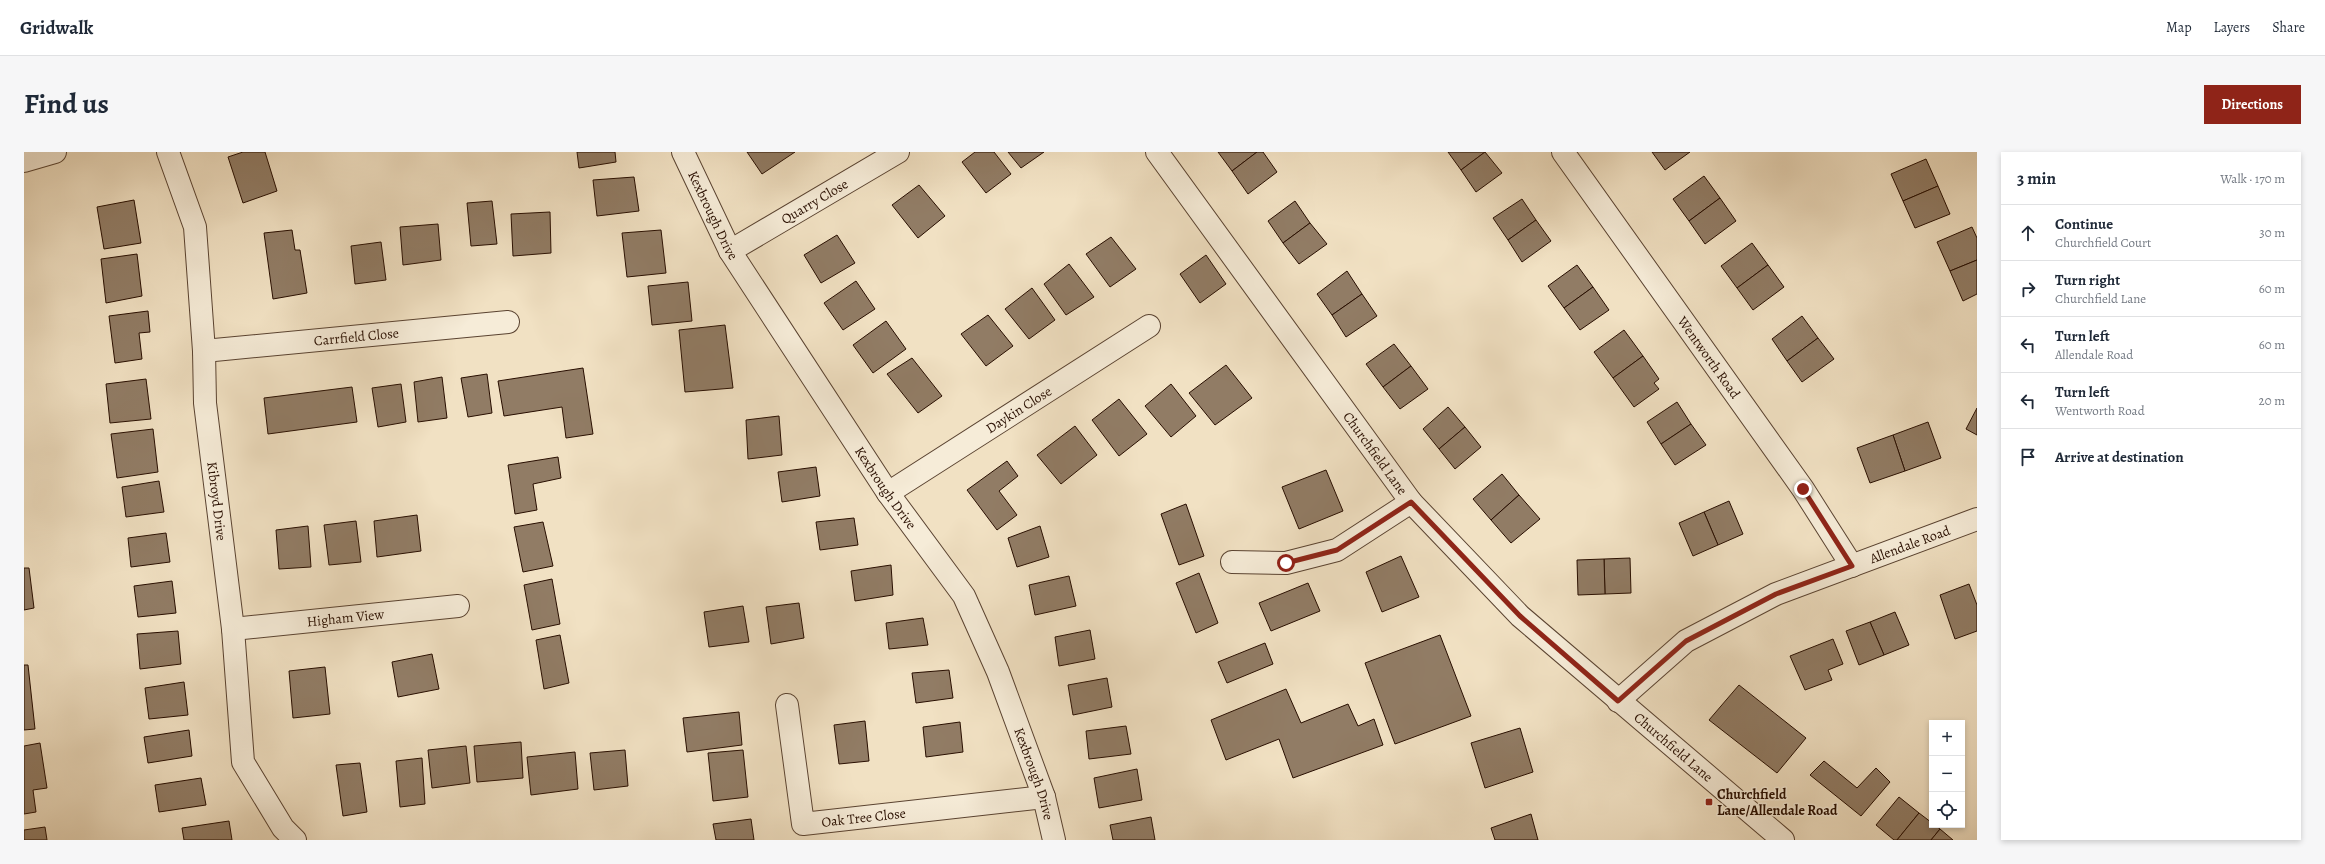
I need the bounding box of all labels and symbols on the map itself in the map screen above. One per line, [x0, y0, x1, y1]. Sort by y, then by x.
street label: Kexbrough Drive [683, 168, 742, 264]
street label: Quarry Close [778, 174, 852, 229]
street label: Wentworth Road [1672, 312, 1745, 403]
street label: Carrfield Close [313, 323, 400, 350]
street label: Daykin Close [982, 382, 1055, 438]
street label: Churchfield Lane [1339, 408, 1412, 499]
street label: Kexbrough Drive [850, 443, 921, 533]
street label: Kibroyd Drive [202, 461, 231, 542]
route end [1794, 480, 1812, 498]
street label: Allendale Road [1866, 521, 1953, 569]
route start [1277, 554, 1295, 572]
street label: Higham View [306, 605, 385, 631]
street label: Churchfield Lane [1630, 708, 1717, 786]
street label: Kexbrough Drive [1009, 725, 1058, 822]
place label: Churchfield Lane/Allendale Road [1717, 785, 1838, 820]
marker: Churchfield Lane/Allendale Road [1704, 797, 1714, 807]
street label: Oak Tree Close [820, 804, 907, 832]

